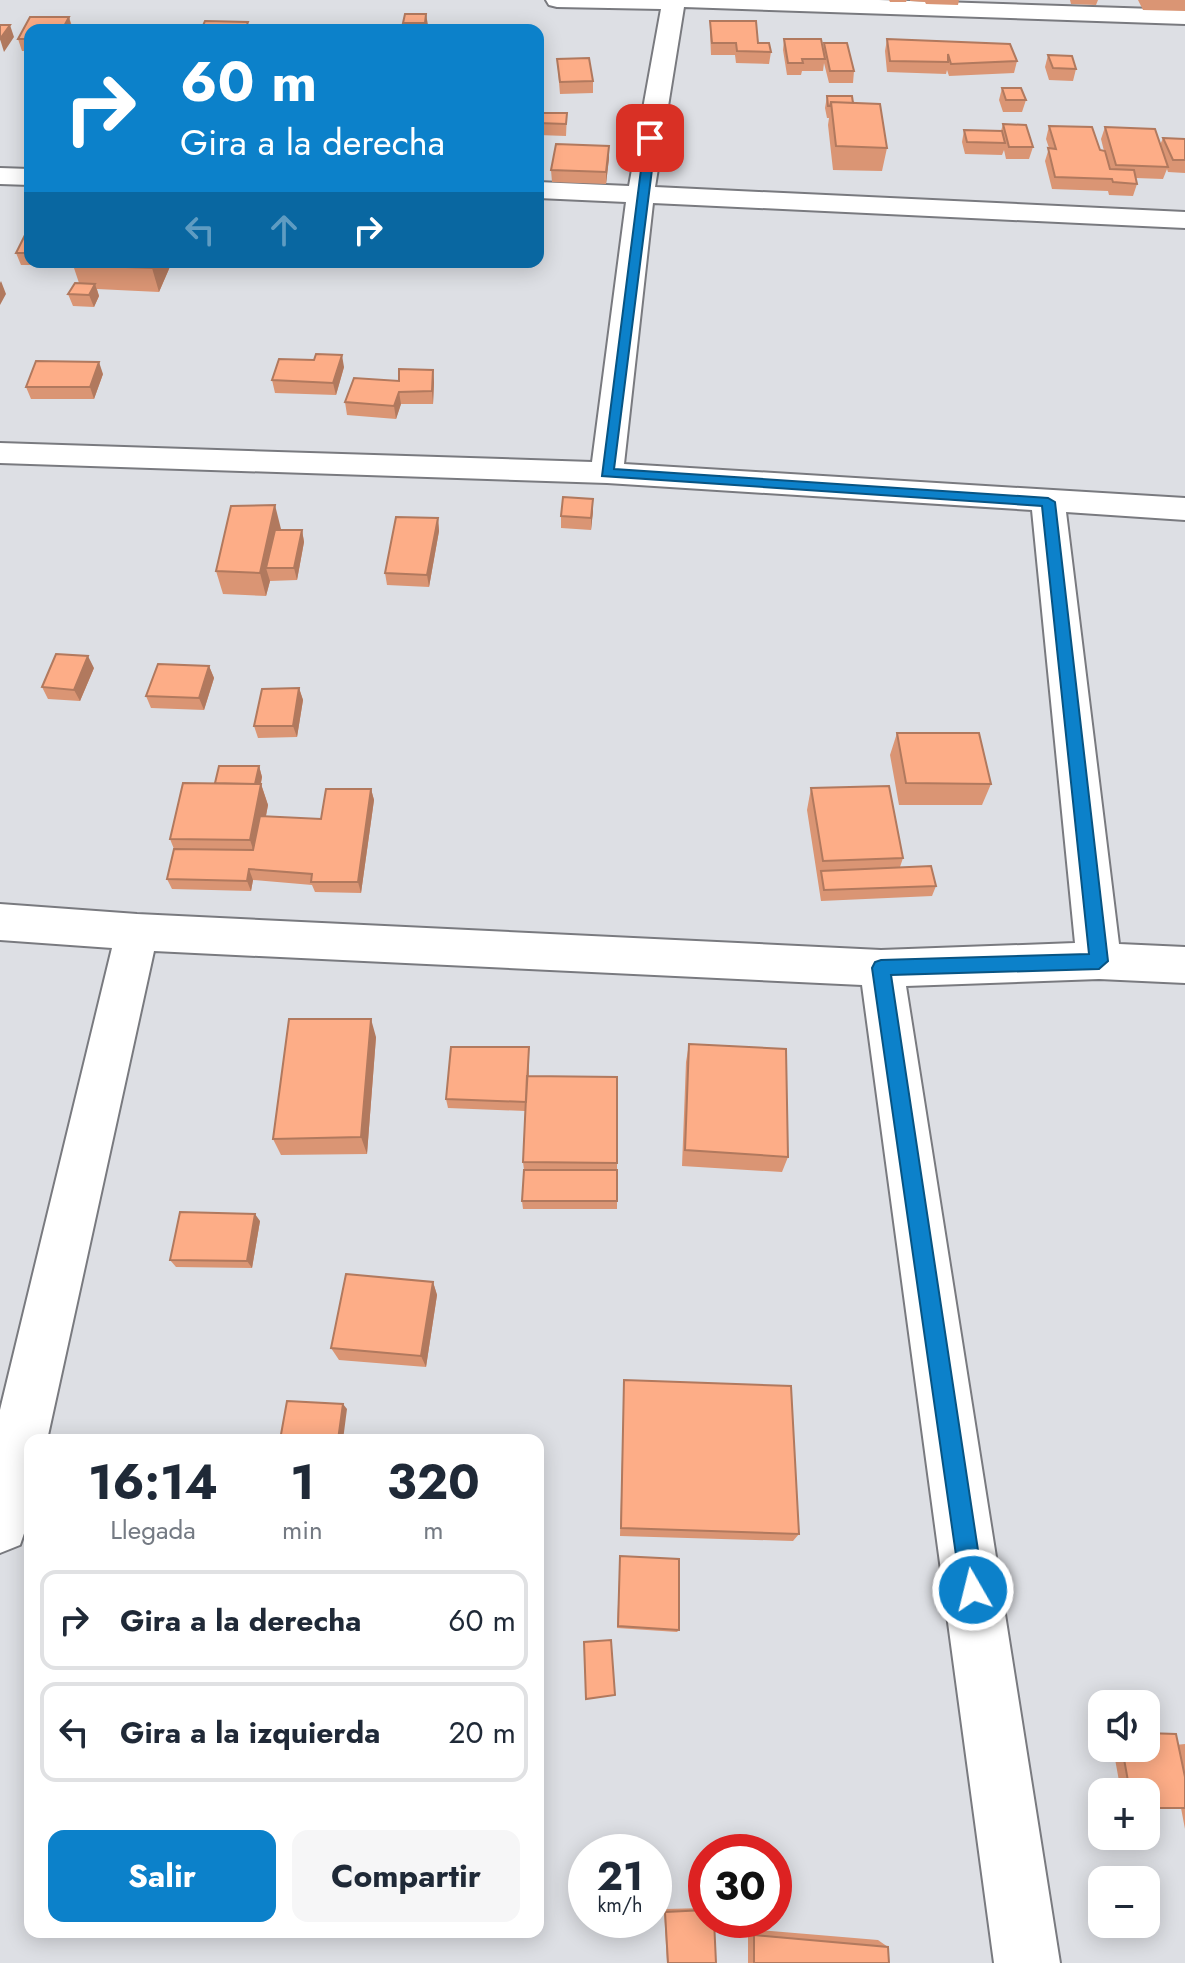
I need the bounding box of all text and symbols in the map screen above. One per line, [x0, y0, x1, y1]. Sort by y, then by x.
text: 60 m [180, 41, 317, 122]
icon: right [48, 56, 152, 160]
pin [616, 104, 684, 172]
text: Gira a la derecha [180, 116, 445, 168]
icon: arrive [628, 116, 672, 160]
icon: left [178, 208, 222, 252]
icon: ahead [262, 208, 306, 252]
icon: right [346, 208, 390, 252]
text: 16:14 [88, 1448, 218, 1517]
text: 1 [290, 1448, 315, 1517]
text: 320 [387, 1448, 480, 1517]
text: Llegada [110, 1511, 196, 1549]
text: min [282, 1511, 323, 1549]
text: m [423, 1511, 444, 1549]
position arrow [931, 1548, 1015, 1632]
icon: right [52, 1598, 96, 1642]
text: Gira a la derecha [120, 1599, 361, 1642]
text: 60 m [448, 1599, 516, 1642]
map controls [1088, 1690, 1160, 1938]
button: sound [1088, 1690, 1160, 1762]
icon: left [52, 1710, 96, 1754]
text: Gira a la izquierda [120, 1711, 380, 1754]
text: 20 m [449, 1711, 516, 1754]
button: + [1088, 1778, 1160, 1850]
button: Salir [48, 1830, 276, 1922]
button: Compartir [292, 1830, 520, 1922]
speed limit sign: 30 [688, 1834, 792, 1938]
text: 21 [597, 1847, 643, 1905]
button: − [1088, 1866, 1160, 1938]
text: km/h [597, 1891, 643, 1920]

